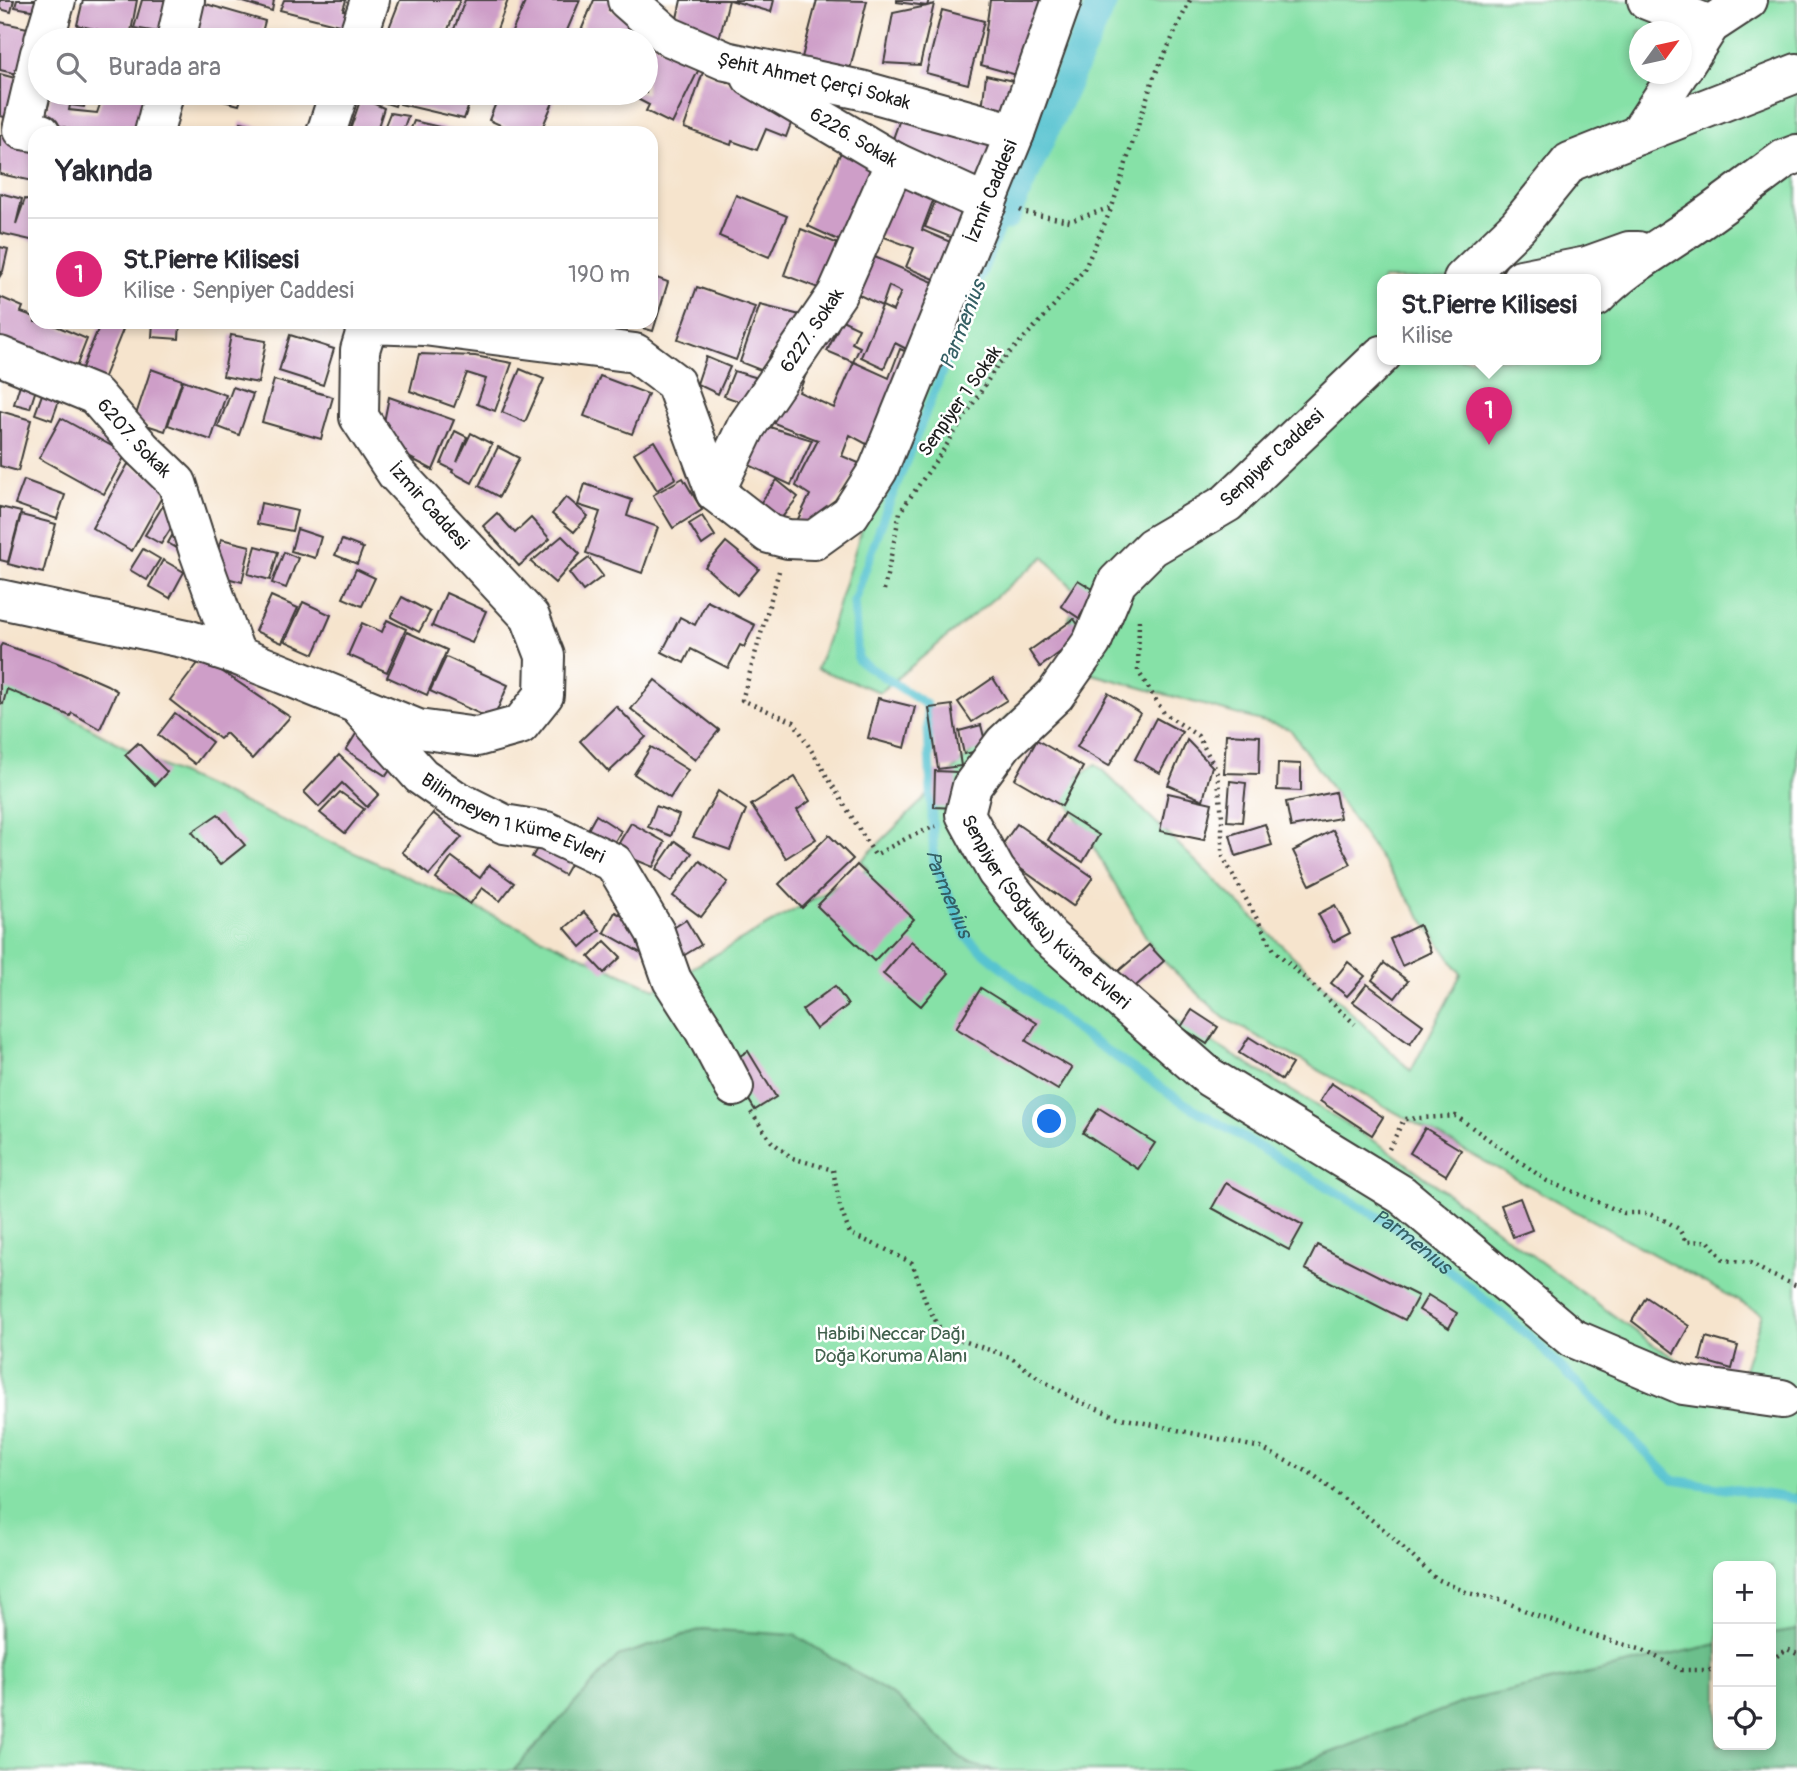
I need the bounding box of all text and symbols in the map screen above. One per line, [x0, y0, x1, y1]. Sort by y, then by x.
north arrow [1629, 21, 1692, 84]
search box [28, 28, 658, 105]
street label: Şehit Ahmet Çerçi Sokak [713, 47, 913, 115]
icon: search [52, 48, 90, 86]
text: Burada ara [108, 51, 221, 83]
street label: 6226. Sokak [805, 102, 902, 173]
street label: İzmir Caddesi [960, 136, 1023, 246]
text: Yakında [56, 153, 152, 190]
text: St.Pierre Kilisesi [123, 244, 299, 276]
text: 1 [75, 260, 84, 289]
text: 190 m [568, 260, 630, 289]
water label: Parmenius [934, 274, 993, 373]
popup [1377, 274, 1601, 365]
text: Kilise · Senpiyer Caddesi [123, 276, 354, 305]
street label: 6227. Sokak [775, 285, 850, 377]
text: St.Pierre Kilisesi [1401, 289, 1577, 321]
text: Kilise [1401, 321, 1453, 350]
street label: Senpiyer 1 Sokak [913, 341, 1007, 461]
pin: 1 [1466, 387, 1512, 445]
street label: 6207. Sokak [92, 394, 176, 483]
street label: Senpiyer Caddesi [1215, 404, 1329, 512]
street label: İzmir Caddesi [384, 457, 474, 555]
street label: Bilinmeyen 1 Küme Evleri [416, 768, 609, 869]
street label: Senpiyer (Soğuksu) Küme Evleri [956, 811, 1135, 1015]
water label: Parmenius [920, 849, 980, 944]
your location [1032, 1104, 1066, 1138]
water label: Parmenius [1367, 1203, 1459, 1282]
park label: Habibi Neccar Dağı Doğa Koruma Alanı [814, 1322, 968, 1368]
map controls [1713, 1561, 1776, 1750]
button: + [1713, 1561, 1776, 1624]
button: − [1713, 1624, 1776, 1687]
button: locate [1713, 1687, 1776, 1750]

